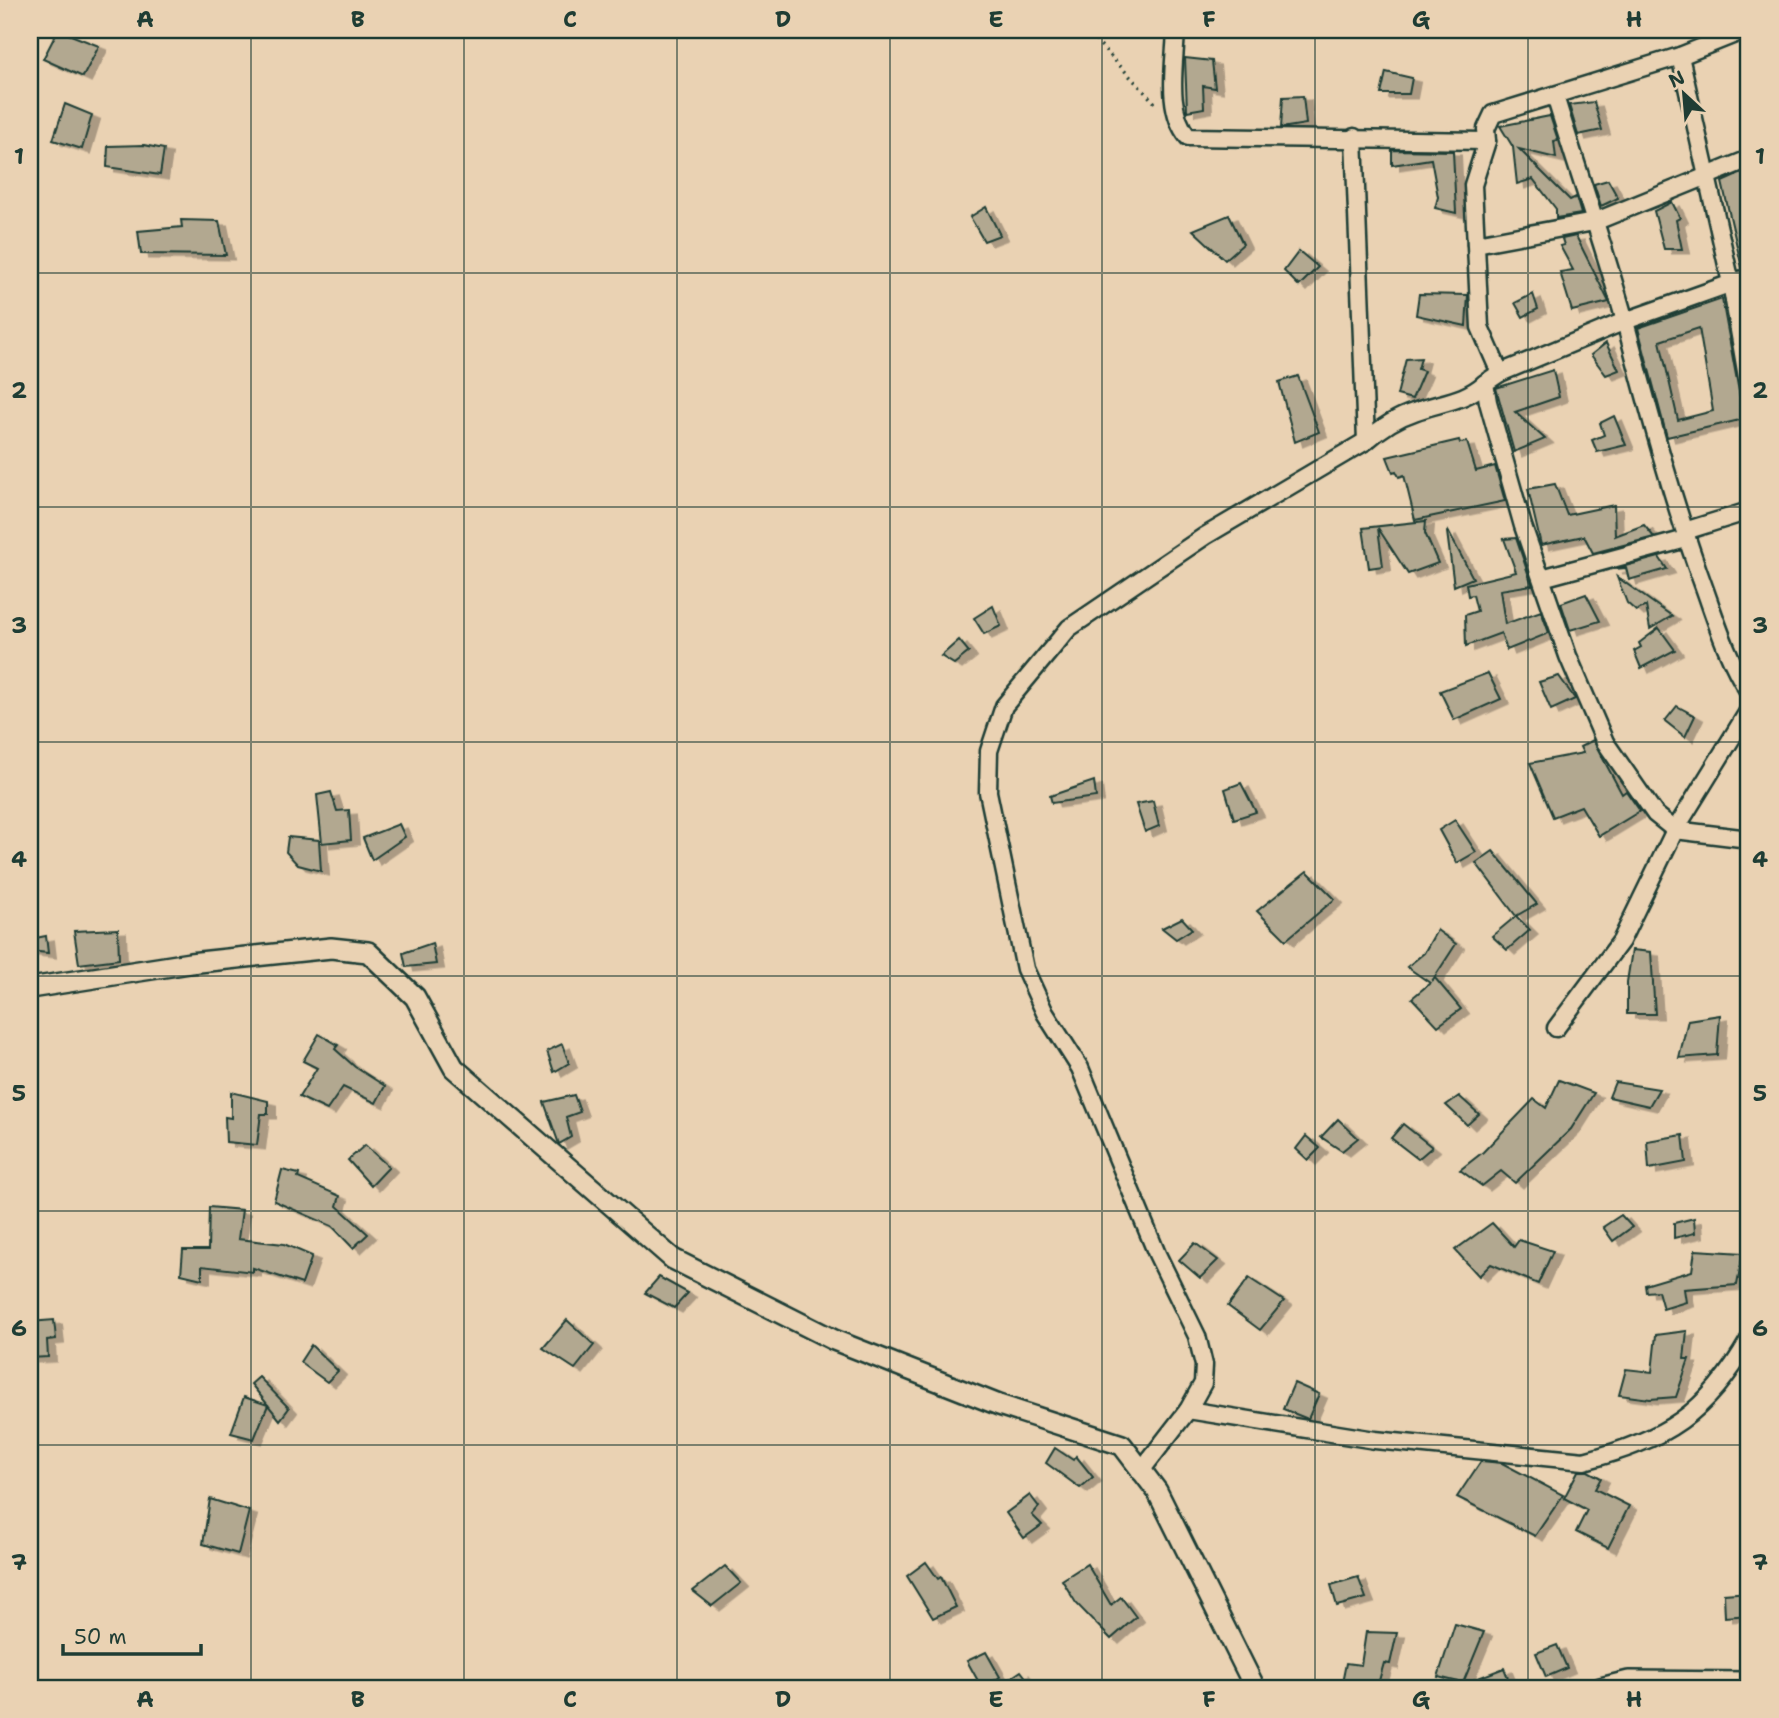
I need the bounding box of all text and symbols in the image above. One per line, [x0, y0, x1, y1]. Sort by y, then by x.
text: A [136, 4, 154, 34]
text: B [351, 4, 365, 34]
text: C [563, 4, 577, 34]
text: D [775, 4, 791, 34]
text: E [988, 4, 1004, 34]
text: F [1202, 4, 1216, 34]
text: G [1412, 4, 1431, 34]
text: H [1626, 4, 1642, 34]
north arrow [1650, 60, 1720, 130]
text: N [1665, 65, 1689, 94]
text: 1 [14, 141, 24, 171]
text: 1 [1755, 141, 1765, 171]
text: 2 [11, 375, 27, 405]
text: 2 [1752, 375, 1768, 405]
text: 3 [11, 610, 27, 640]
text: 3 [1752, 610, 1768, 640]
text: 4 [11, 844, 27, 874]
text: 4 [1752, 844, 1768, 874]
text: 5 [12, 1078, 26, 1108]
text: 5 [1753, 1078, 1767, 1108]
text: 6 [11, 1313, 27, 1343]
text: 6 [1752, 1313, 1768, 1343]
text: 7 [11, 1547, 27, 1577]
text: 7 [1752, 1547, 1768, 1577]
scale bar [63, 1613, 201, 1657]
text: 50 m [74, 1623, 127, 1651]
text: A [136, 1684, 154, 1714]
text: B [351, 1684, 365, 1714]
text: C [563, 1684, 577, 1714]
text: D [775, 1684, 791, 1714]
text: E [988, 1684, 1004, 1714]
text: F [1202, 1684, 1216, 1714]
text: G [1412, 1684, 1431, 1714]
text: H [1626, 1684, 1642, 1714]

